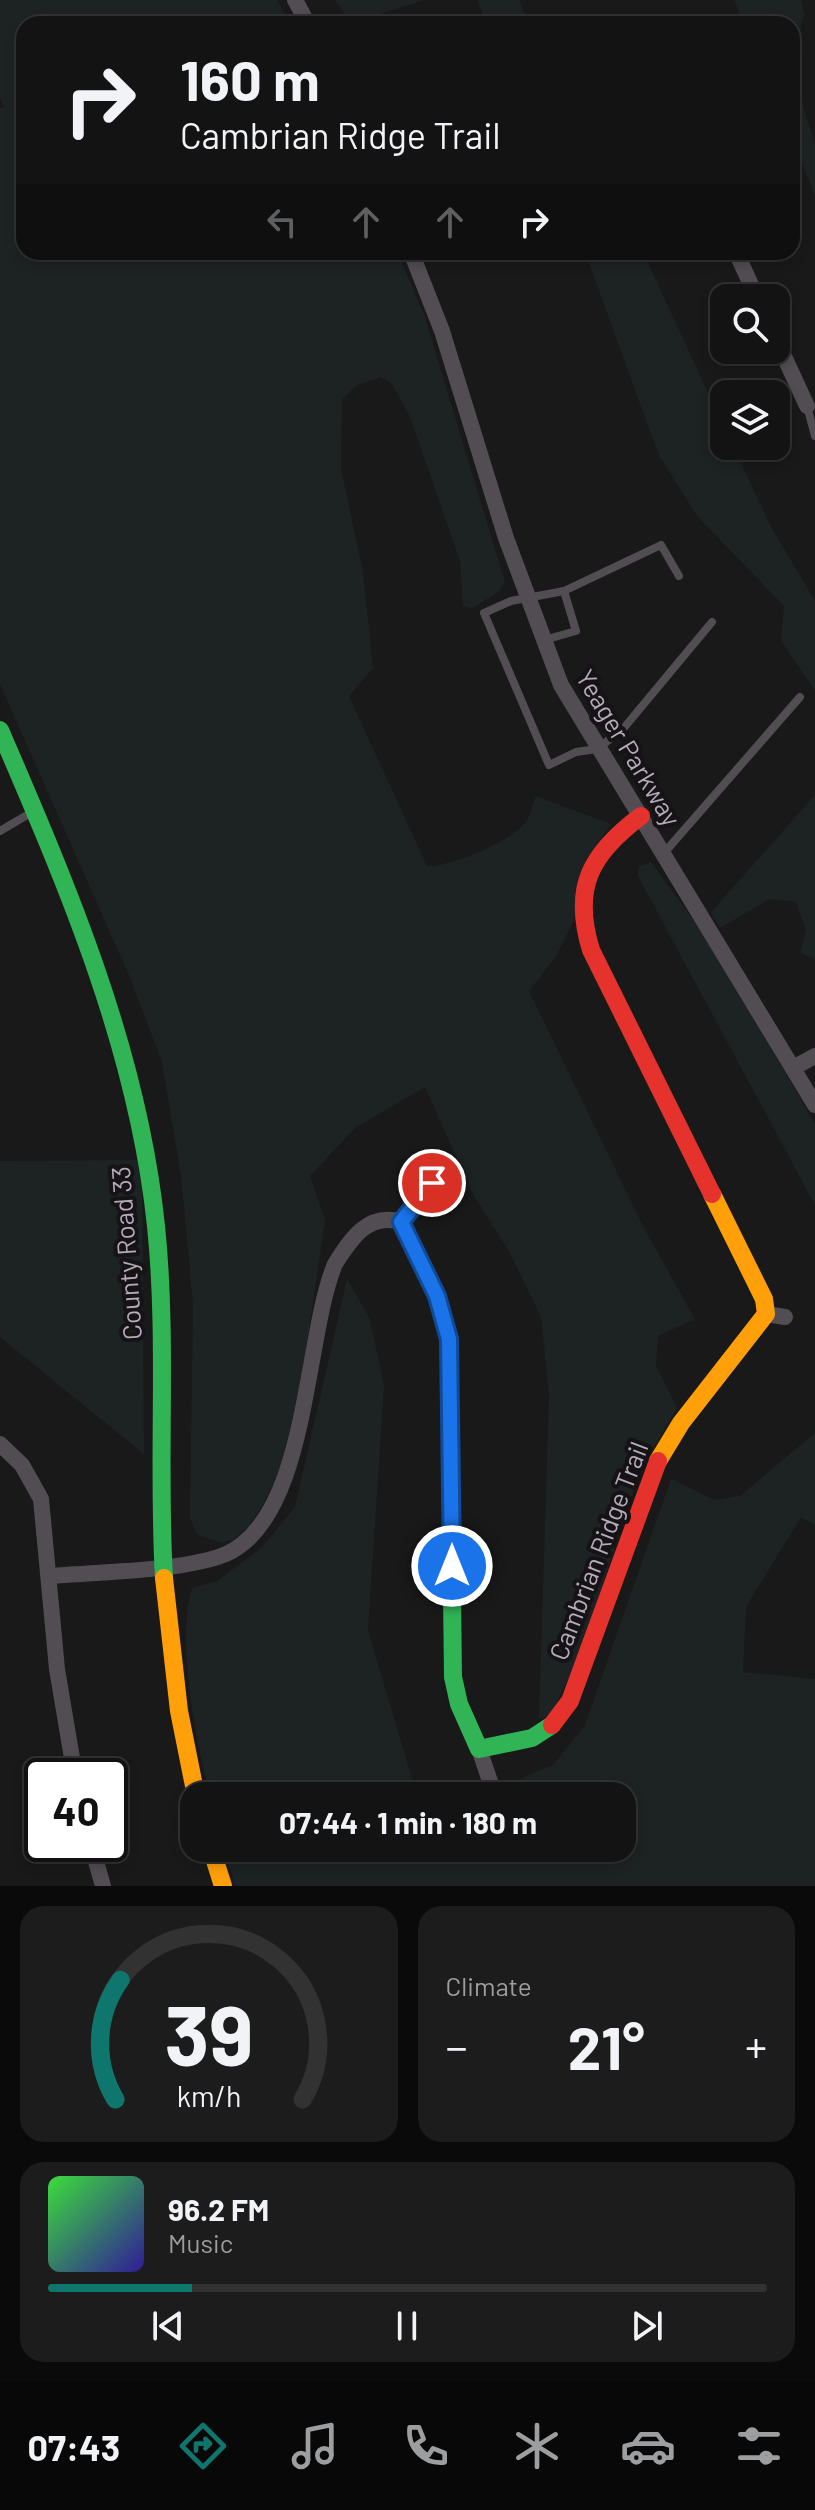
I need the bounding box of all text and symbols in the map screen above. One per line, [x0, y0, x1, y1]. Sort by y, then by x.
text: 160 m [180, 45, 320, 112]
icon: right [48, 48, 152, 152]
text: Cambrian Ridge Trail [180, 113, 501, 156]
icon: left [260, 200, 304, 244]
icon: ahead [344, 200, 388, 244]
icon: ahead [428, 200, 472, 244]
icon: right [512, 200, 556, 244]
map controls [710, 284, 790, 460]
button: search [710, 284, 790, 364]
button: layers [710, 380, 790, 460]
street label: Yeager Parkway [570, 663, 688, 831]
pin [398, 1149, 466, 1217]
icon: arrive [410, 1161, 454, 1205]
street label: County Road 33 [104, 1165, 147, 1341]
street label: Cambrian Ridge Trail [542, 1437, 654, 1664]
position arrow [410, 1524, 494, 1608]
speed limit sign: 40 [24, 1758, 128, 1862]
text: 07:44 · 1 min · 180 m [279, 1804, 537, 1840]
text: Climate [446, 1970, 532, 2001]
text: 39 [164, 1983, 253, 2083]
text: 21° [568, 2010, 645, 2082]
text: − [446, 2019, 468, 2072]
text: + [745, 2019, 767, 2072]
text: km/h [176, 2078, 241, 2113]
text: 96.2 FM [168, 2191, 269, 2227]
text: Music [168, 2227, 233, 2258]
icon: previous [146, 2304, 190, 2348]
icon: pause [385, 2304, 429, 2348]
icon: next [625, 2304, 669, 2348]
icon: directions [175, 2418, 231, 2474]
icon: music [287, 2418, 343, 2474]
icon: phone [398, 2418, 454, 2474]
icon: climate [509, 2418, 565, 2474]
icon: car [620, 2418, 676, 2474]
icon: filters [731, 2418, 787, 2474]
text: 07:43 [28, 2425, 120, 2468]

